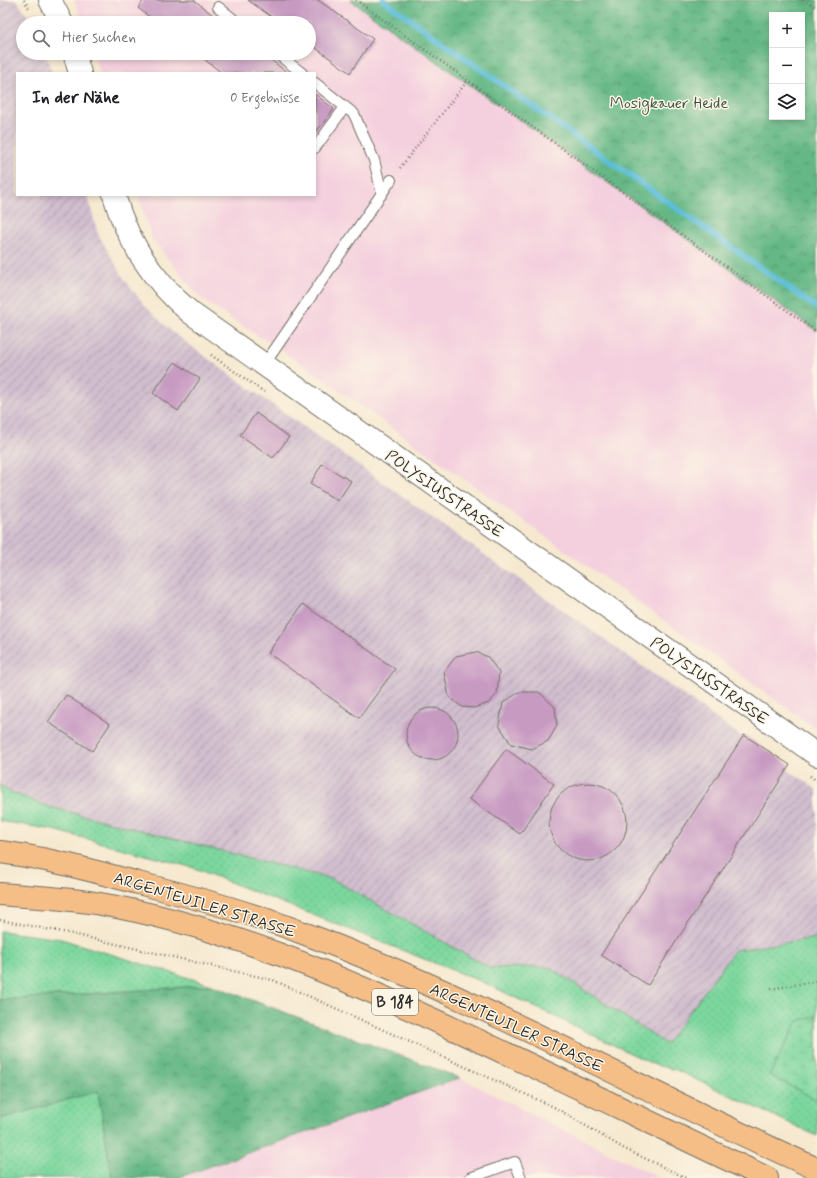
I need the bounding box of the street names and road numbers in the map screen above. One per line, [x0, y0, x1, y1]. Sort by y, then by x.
street label: POLYSIUSSTRASSE [381, 445, 508, 543]
street label: POLYSIUSSTRASSE [646, 632, 773, 730]
street label: ARGENTEUILER STRASSE [111, 868, 298, 943]
street label: ARGENTEUILER STRASSE [426, 979, 606, 1078]
road number: B 184 [372, 989, 418, 1015]

